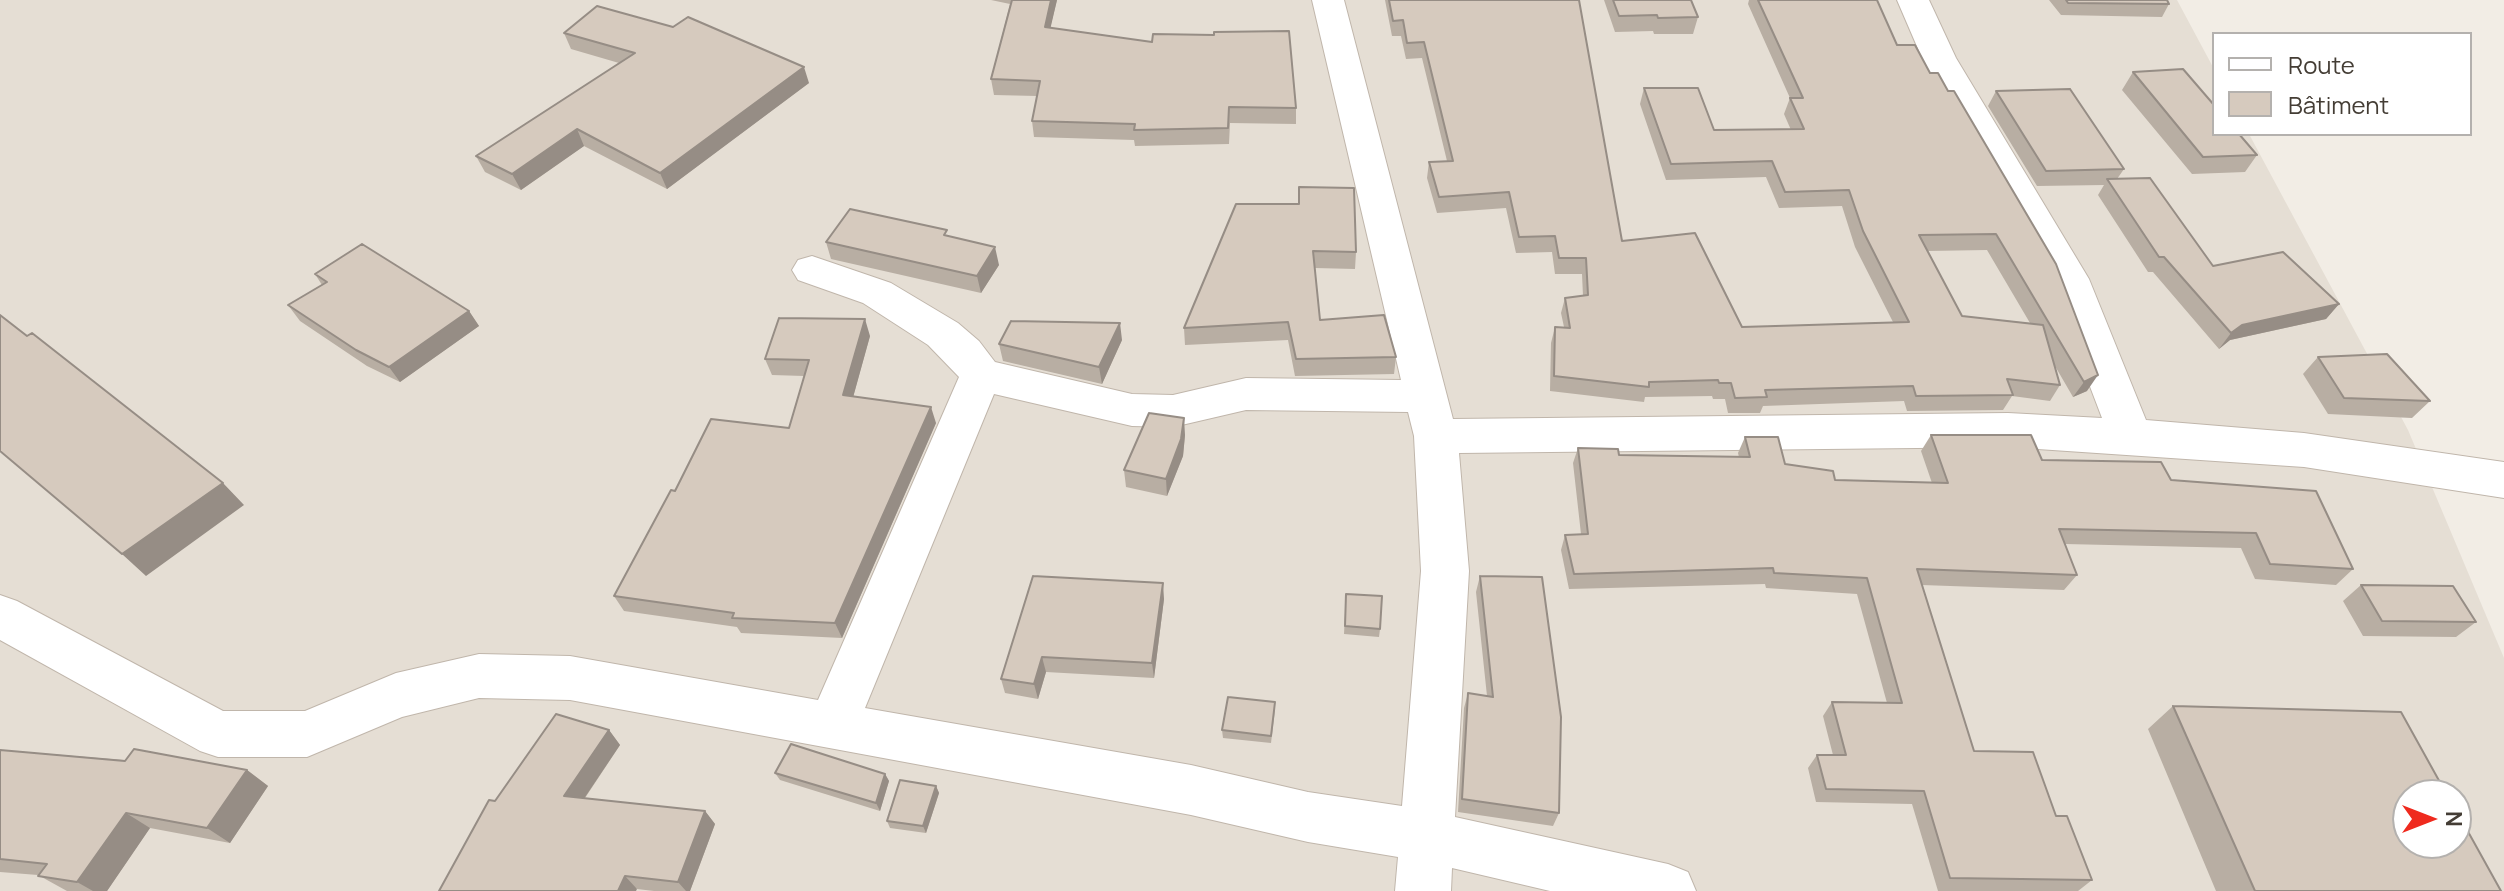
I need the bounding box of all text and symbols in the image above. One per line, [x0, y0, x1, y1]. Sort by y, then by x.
legend [2212, 32, 2472, 136]
text: Route [2288, 48, 2355, 81]
text: Bâtiment [2288, 88, 2389, 121]
north arrow [2392, 779, 2472, 859]
text: N [2439, 811, 2469, 827]

